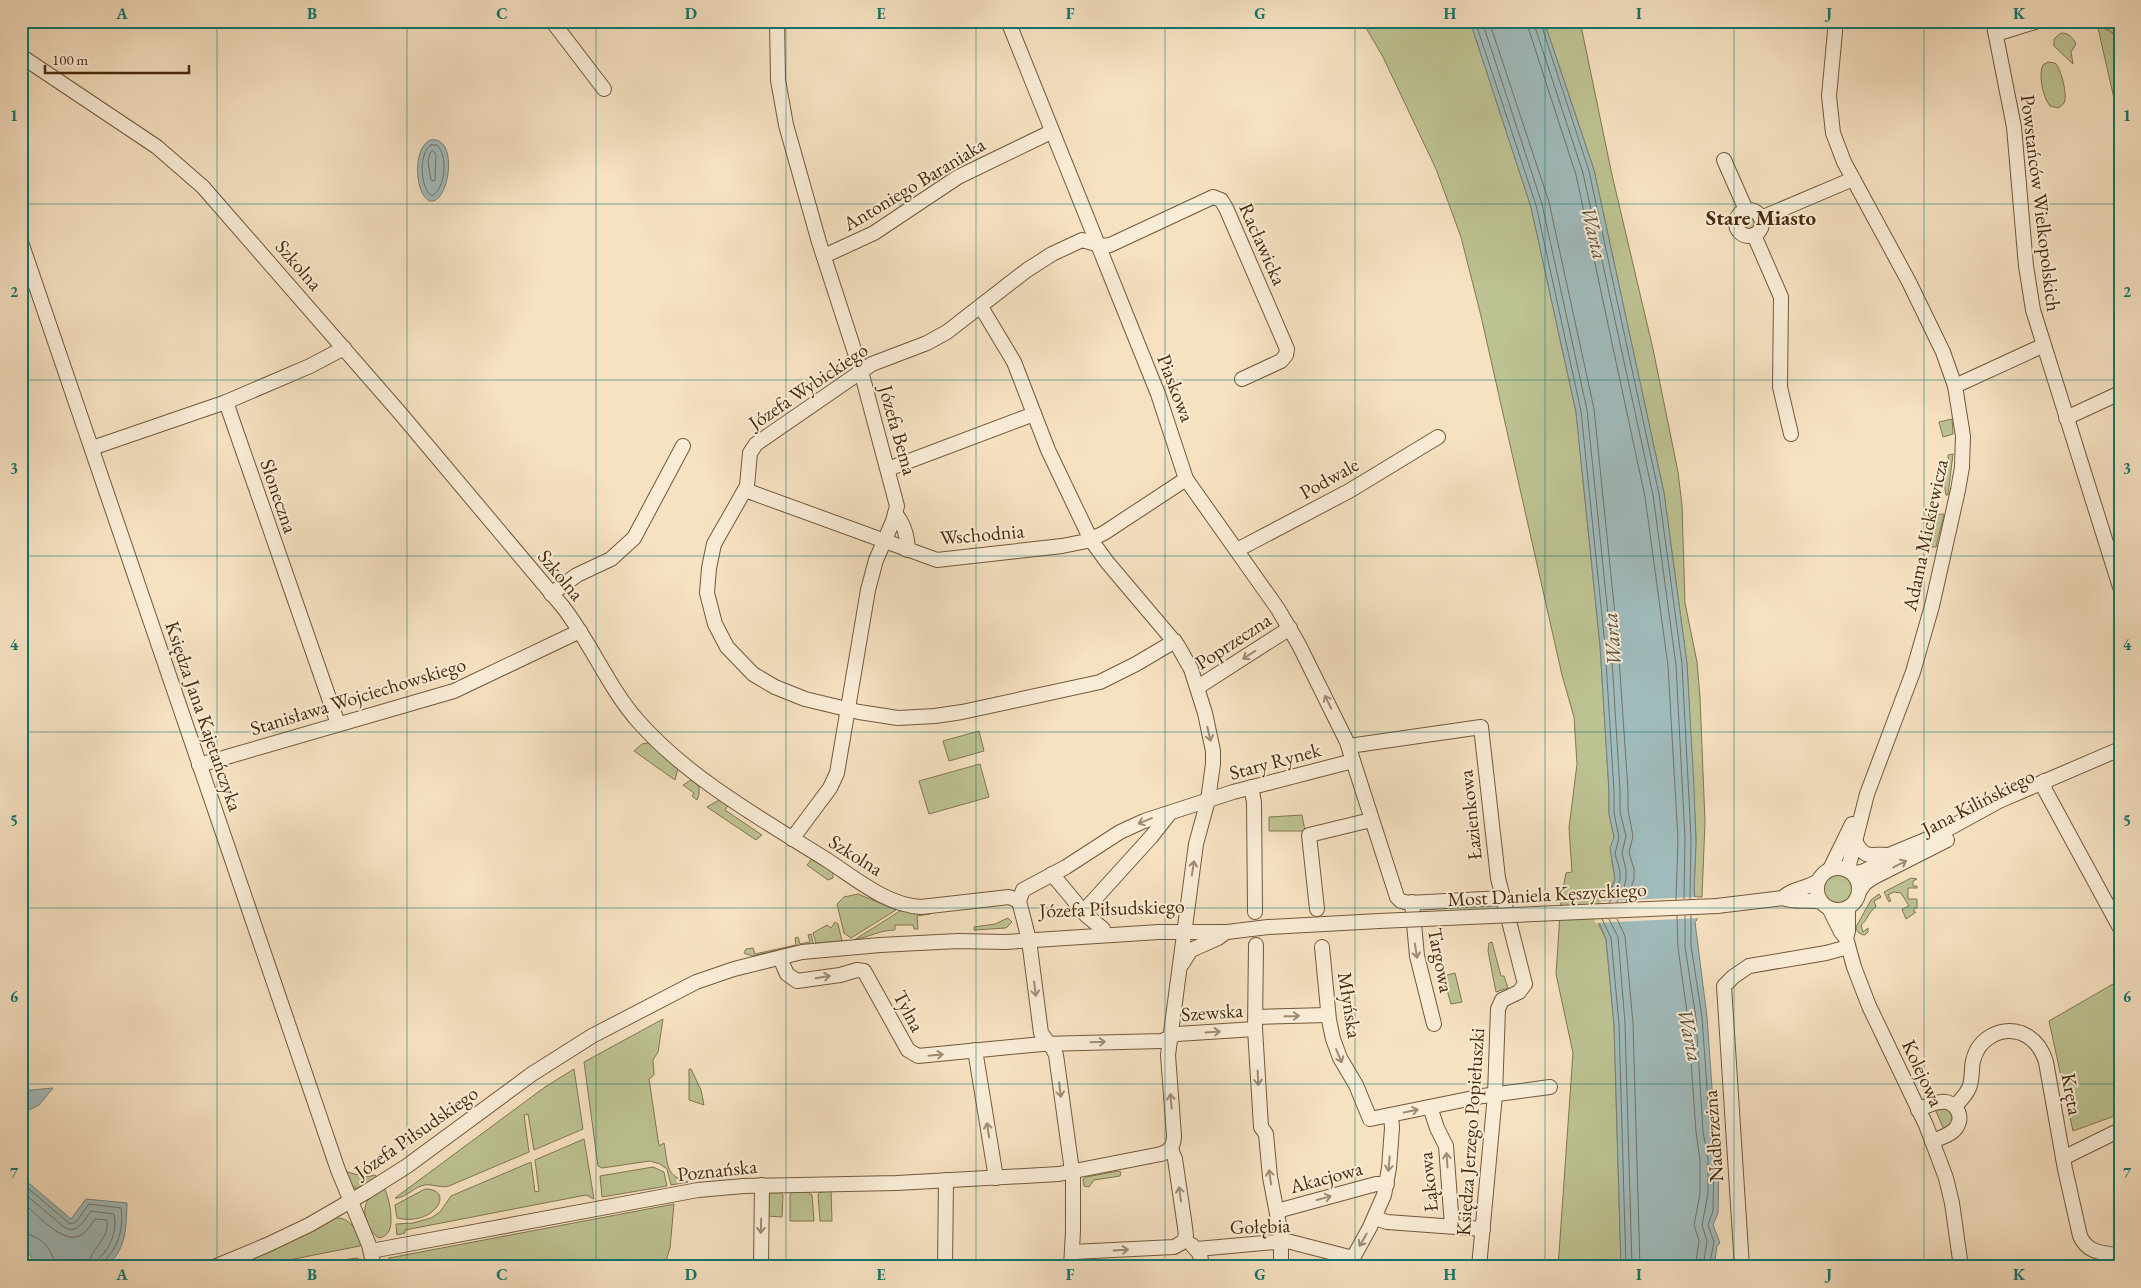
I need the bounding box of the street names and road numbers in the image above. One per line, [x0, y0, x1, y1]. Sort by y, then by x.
street label: Powstańców Wielkopolskich [2015, 93, 2067, 313]
street label: Antoniego Baraniaka [837, 131, 990, 237]
street label: Racławicka [1233, 199, 1293, 289]
street label: Szkolna [270, 234, 328, 296]
street label: Józefa Wybickiego [742, 336, 873, 437]
street label: Piaskowa [1151, 350, 1201, 426]
street label: Józefa Bema [872, 380, 923, 478]
street label: Podwale [1295, 451, 1363, 505]
street label: Słoneczna [254, 456, 304, 536]
street label: Adama Mickiewicza [1896, 457, 1954, 614]
street label: Wschodnia [939, 517, 1025, 551]
street label: Szkolna [532, 544, 590, 606]
street label: Poprzeczna [1190, 607, 1276, 675]
street label: Księdza Jana Kajetańczyka [159, 618, 249, 814]
street label: Stanisława Wojciechowskiego [247, 651, 469, 741]
street label: Stary Rynek [1226, 736, 1324, 786]
street label: Jana Kilińskiego [1915, 762, 2039, 842]
street label: Łazienkowa [1452, 769, 1488, 861]
street label: Szkolna [824, 828, 888, 882]
street label: Most Daniela Kęszyckiego [1447, 876, 1647, 912]
street label: Józefa Piłsudskiego [1037, 892, 1185, 924]
street label: Targowa [1422, 925, 1460, 995]
street label: Młyńska [1332, 970, 1368, 1040]
street label: Tylna [887, 986, 931, 1036]
street label: Szewska [1180, 997, 1244, 1027]
street label: Księdza Jerzego Popiełuszki [1450, 1027, 1490, 1237]
street label: Kolejowa [1896, 1035, 1950, 1111]
street label: Kręta [2056, 1071, 2088, 1117]
street label: Józefa Piłsudskiego [347, 1080, 483, 1185]
street label: Nadbrzeżna [1697, 1089, 1729, 1183]
street label: Łąkowa [1412, 1151, 1444, 1213]
street label: Poznańska [676, 1153, 758, 1187]
street label: Akacjowa [1286, 1155, 1365, 1199]
street label: Gołębia [1229, 1212, 1291, 1240]

